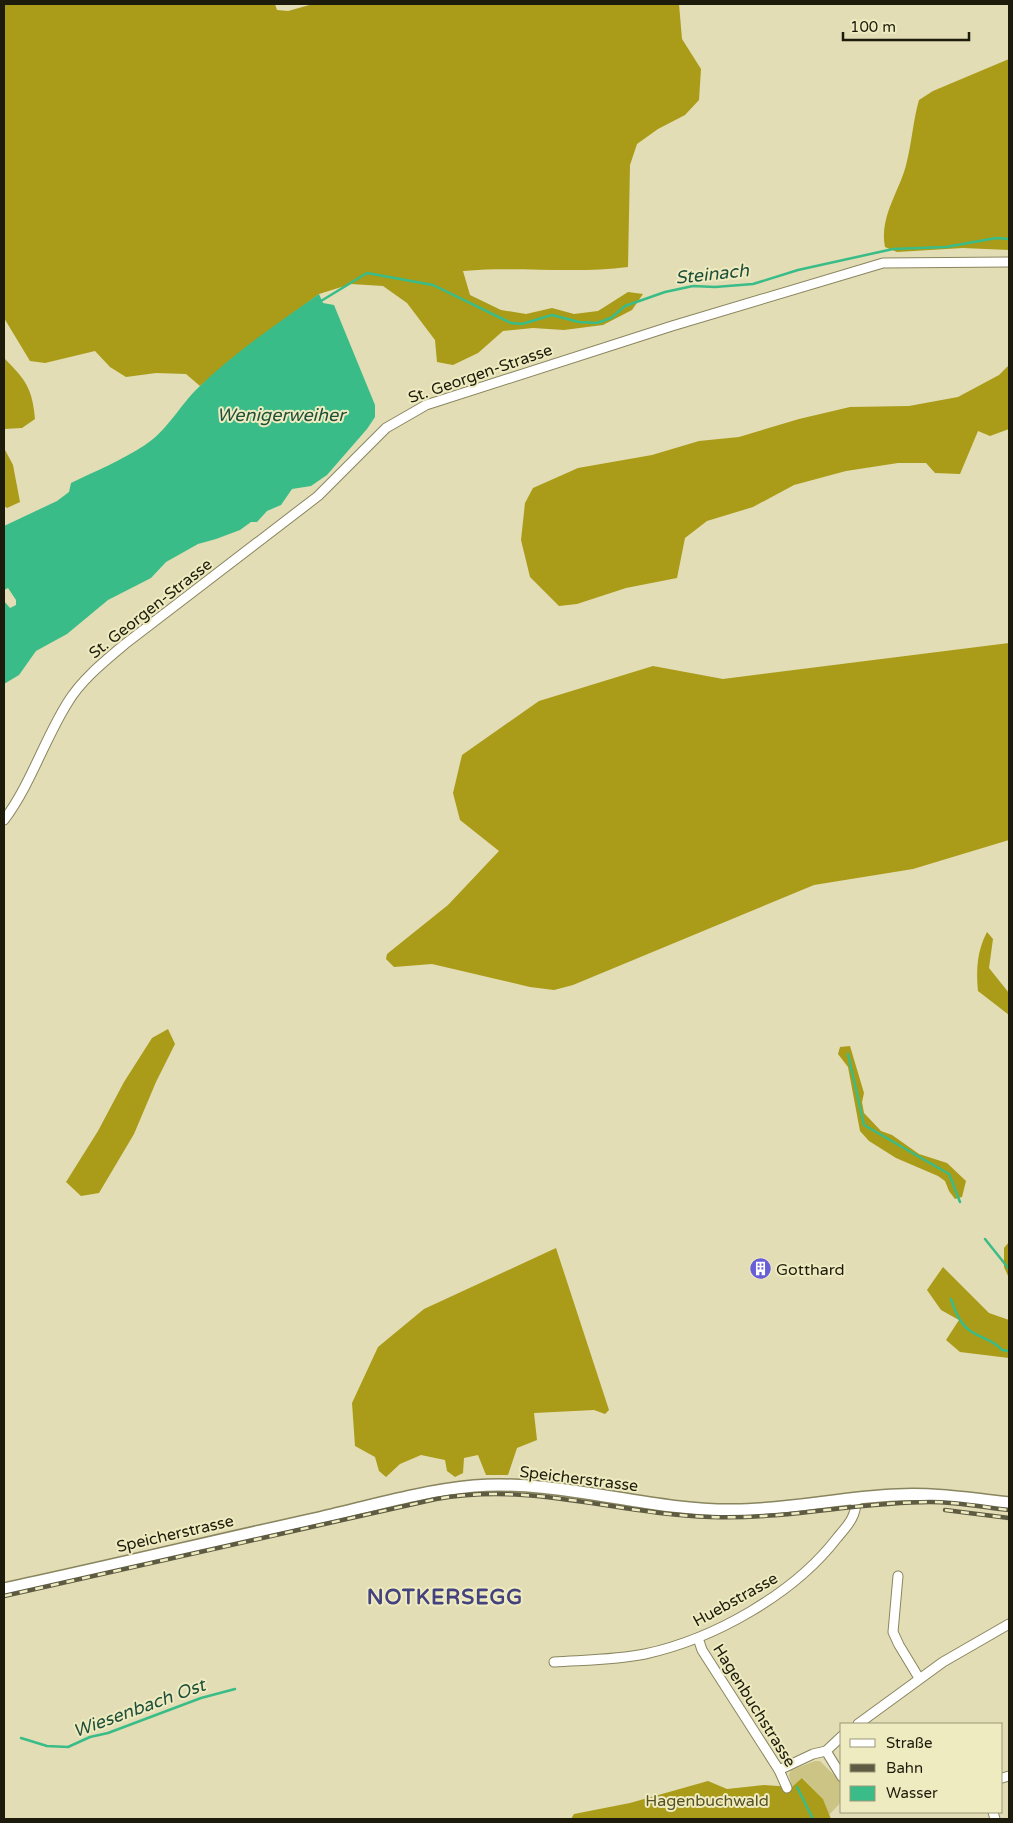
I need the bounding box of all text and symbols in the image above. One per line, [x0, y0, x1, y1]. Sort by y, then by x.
scale bar [843, 10, 969, 42]
text: 100 m [850, 18, 896, 36]
water label: Steinach [674, 259, 751, 289]
street label: St. Georgen-Strasse [406, 340, 555, 408]
water label: Wenigerweiher [217, 404, 347, 426]
street label: St. Georgen-Strasse [85, 554, 216, 663]
building icon: Gotthard [748, 1257, 772, 1281]
place label: Gotthard [776, 1260, 845, 1280]
street label: Speicherstrasse [518, 1462, 639, 1496]
street label: Speicherstrasse [115, 1511, 236, 1557]
street label: Huebstrasse [690, 1568, 781, 1631]
district label: NOTKERSEGG [367, 1585, 523, 1610]
street label: Hagenbuchstrasse [708, 1640, 800, 1771]
water label: Wiesenbach Ost [70, 1673, 210, 1742]
legend [840, 1723, 1003, 1813]
text: Straße [886, 1734, 932, 1752]
text: Bahn [886, 1759, 923, 1777]
text: Wasser [886, 1784, 938, 1802]
park label: Hagenbuchwald [645, 1791, 769, 1811]

